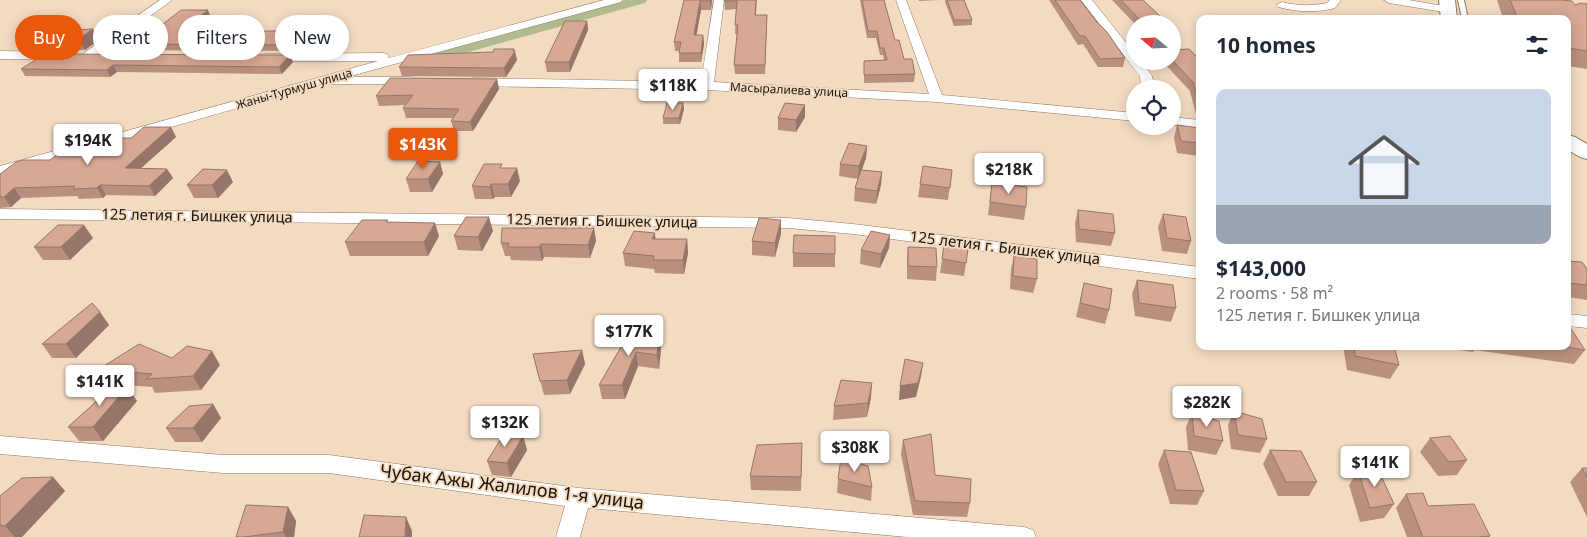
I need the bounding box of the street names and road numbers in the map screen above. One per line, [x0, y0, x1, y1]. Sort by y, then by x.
street label: Жаны-Турмуш улица [234, 64, 354, 113]
street label: Масыралиева улица [730, 78, 849, 101]
street label: 125 летия г. Бишкек улица [101, 203, 293, 227]
street label: 125 летия г. Бишкек улица [506, 208, 698, 232]
street label: 125 летия г. Бишкек улица [909, 225, 1101, 269]
street label: Чубак Ажы Жалилов 1-я улица [379, 458, 646, 514]

